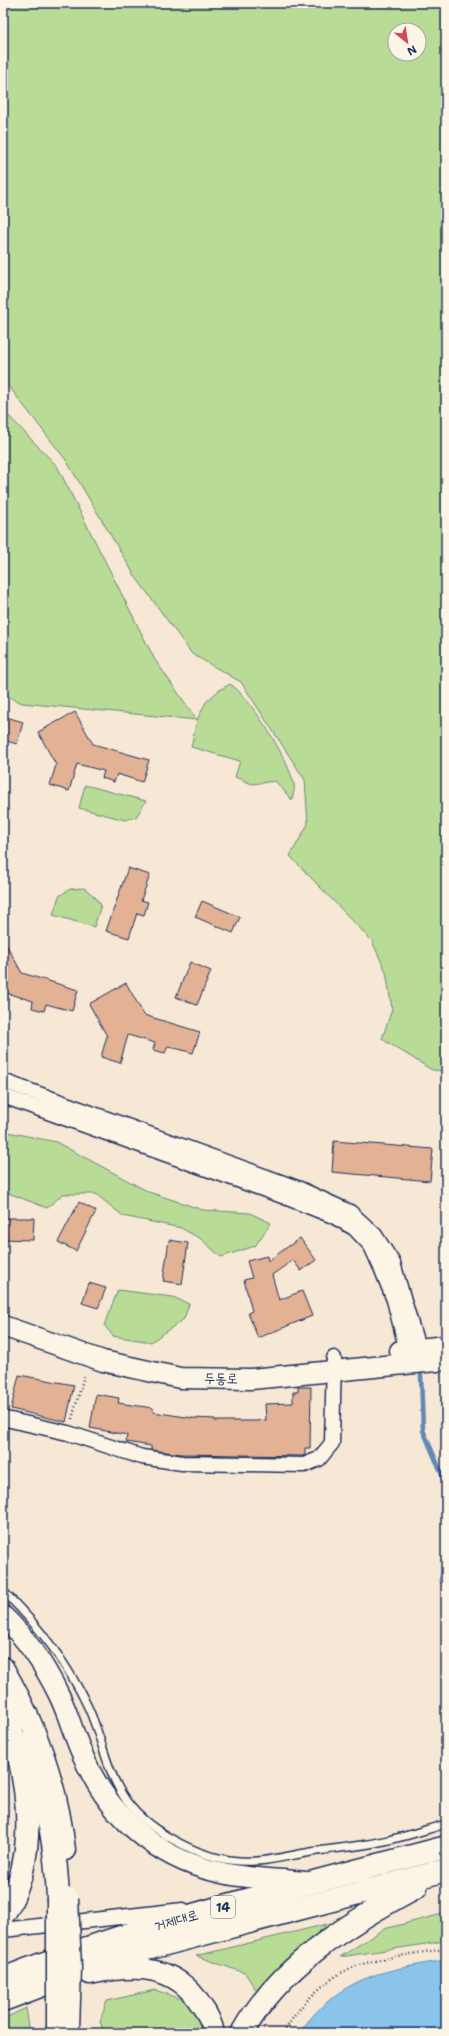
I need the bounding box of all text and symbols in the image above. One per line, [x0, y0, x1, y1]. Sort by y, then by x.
north arrow [387, 22, 427, 62]
text: N [404, 42, 419, 59]
street label: 두동로 [204, 1369, 238, 1387]
road number: 14 [211, 1896, 235, 1918]
street label: 거제대로 [152, 1905, 200, 1935]

